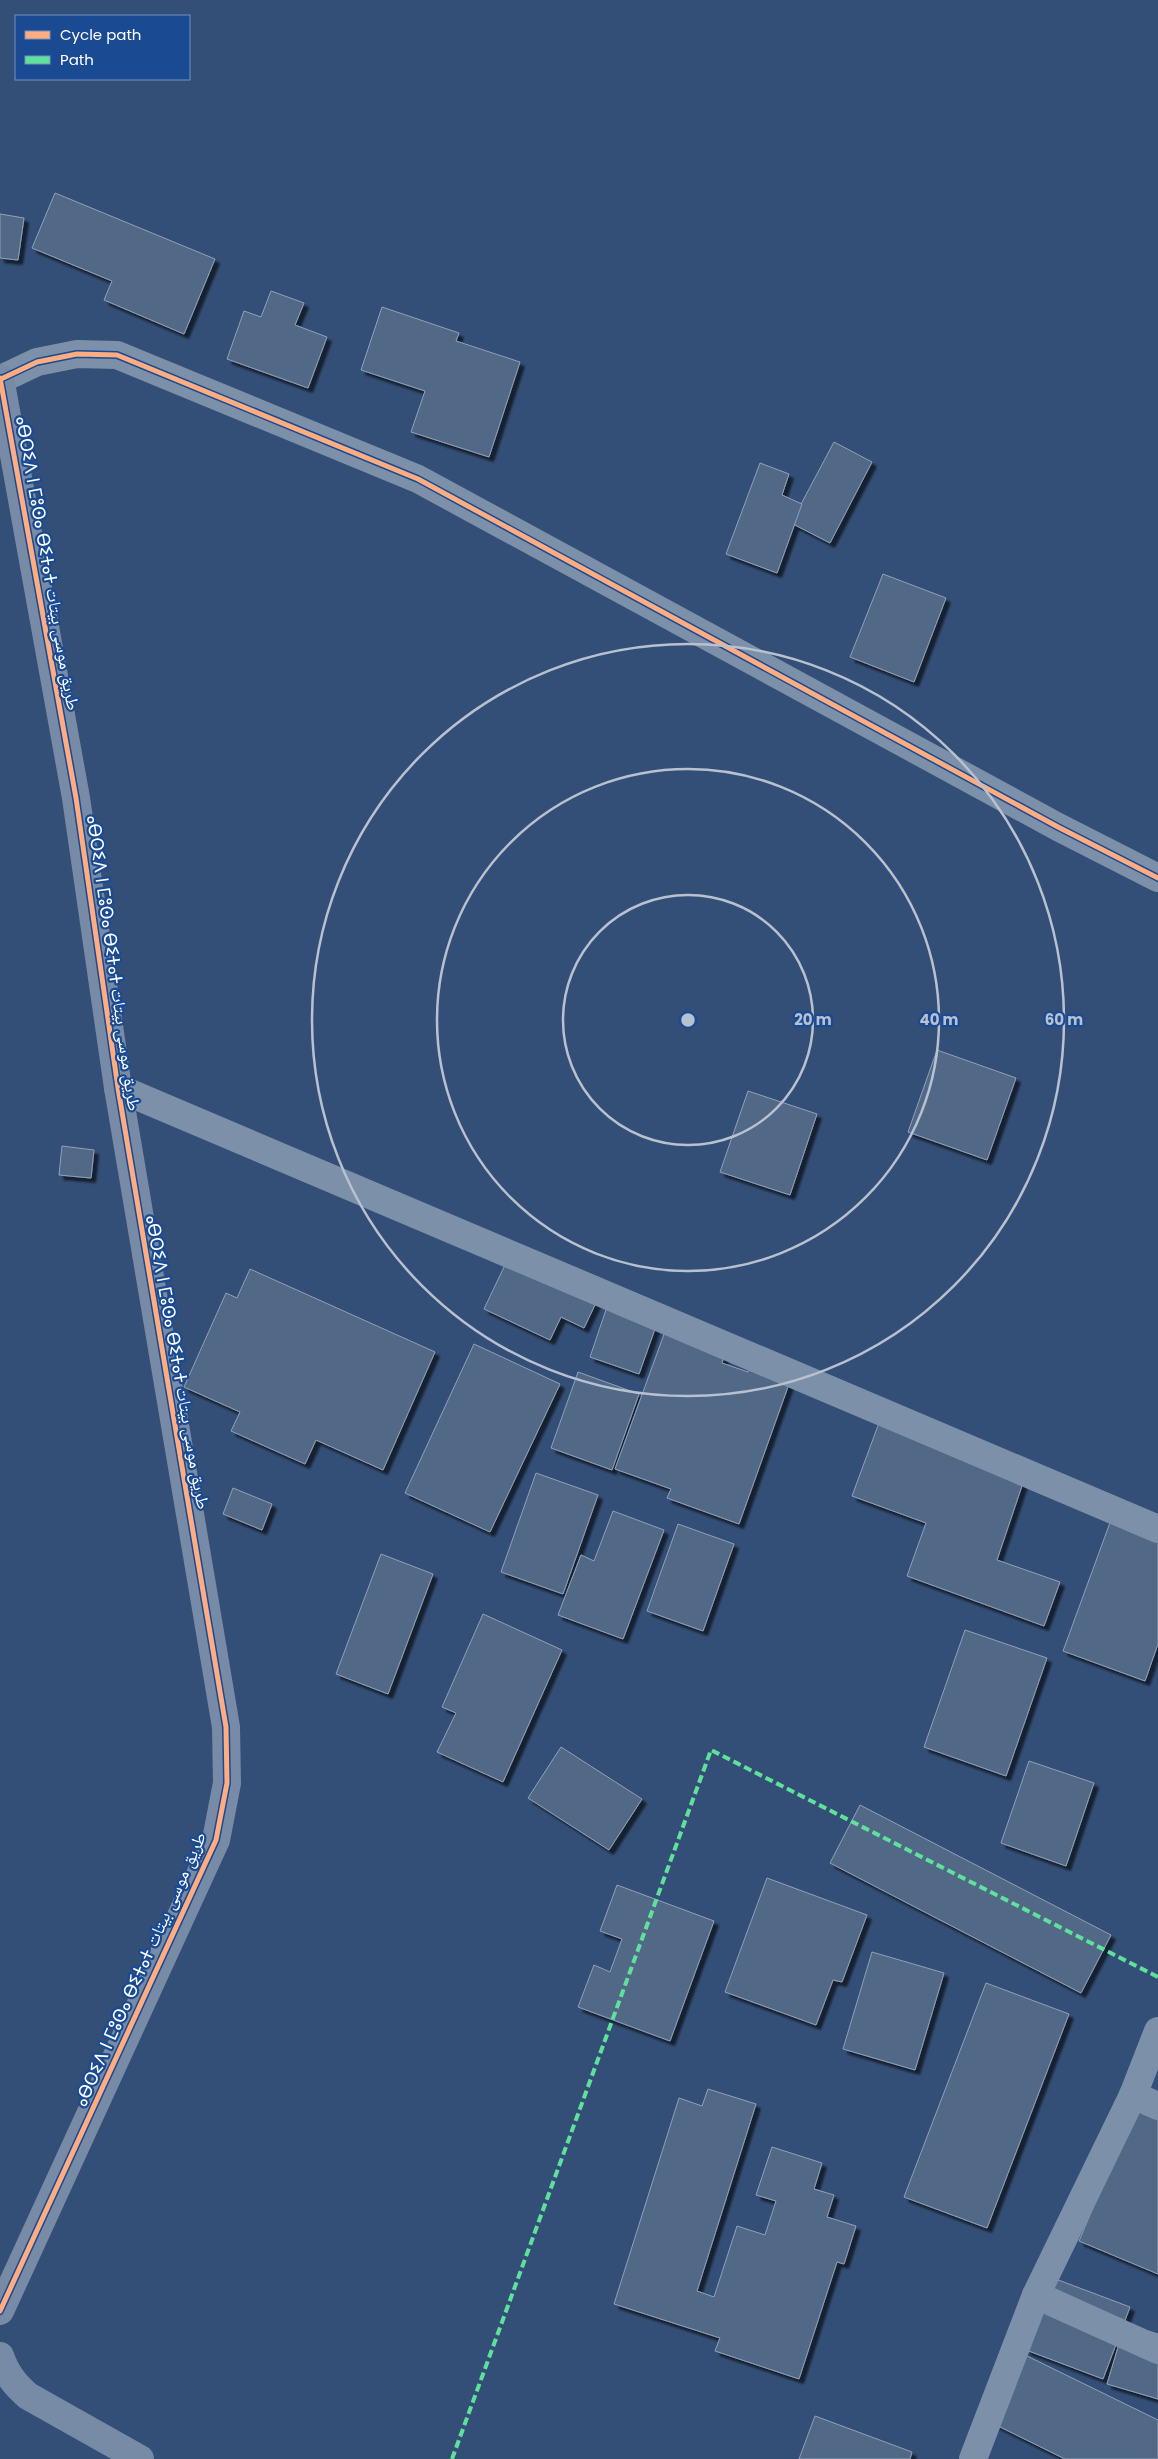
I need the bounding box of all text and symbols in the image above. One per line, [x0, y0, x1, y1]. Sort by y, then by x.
legend [15, 15, 190, 80]
text: Cycle path [60, 24, 141, 45]
text: Path [60, 49, 94, 70]
street label: ⴰⴱⵔⵉⴷ ⵏ ⵎⵓⵙⴰ ⴱⵉⵜⴰⵜ طريق موسى بيتات [10, 414, 86, 712]
street label: ⴰⴱⵔⵉⴷ ⵏ ⵎⵓⵙⴰ ⴱⵉⵜⴰⵜ طريق موسى بيتات [81, 813, 147, 1113]
text: 20 m [794, 1009, 832, 1030]
text: 40 m [919, 1009, 959, 1030]
text: 60 m [1045, 1009, 1083, 1030]
centre of rings [679, 1011, 697, 1029]
street label: ⴰⴱⵔⵉⴷ ⵏ ⵎⵓⵙⴰ ⴱⵉⵜⴰⵜ طريق موسى بيتات [140, 1213, 216, 1511]
street label: ⴰⴱⵔⵉⴷ ⵏ ⵎⵓⵙⴰ ⴱⵉⵜⴰⵜ طريق موسى بيتات [68, 1828, 212, 2110]

